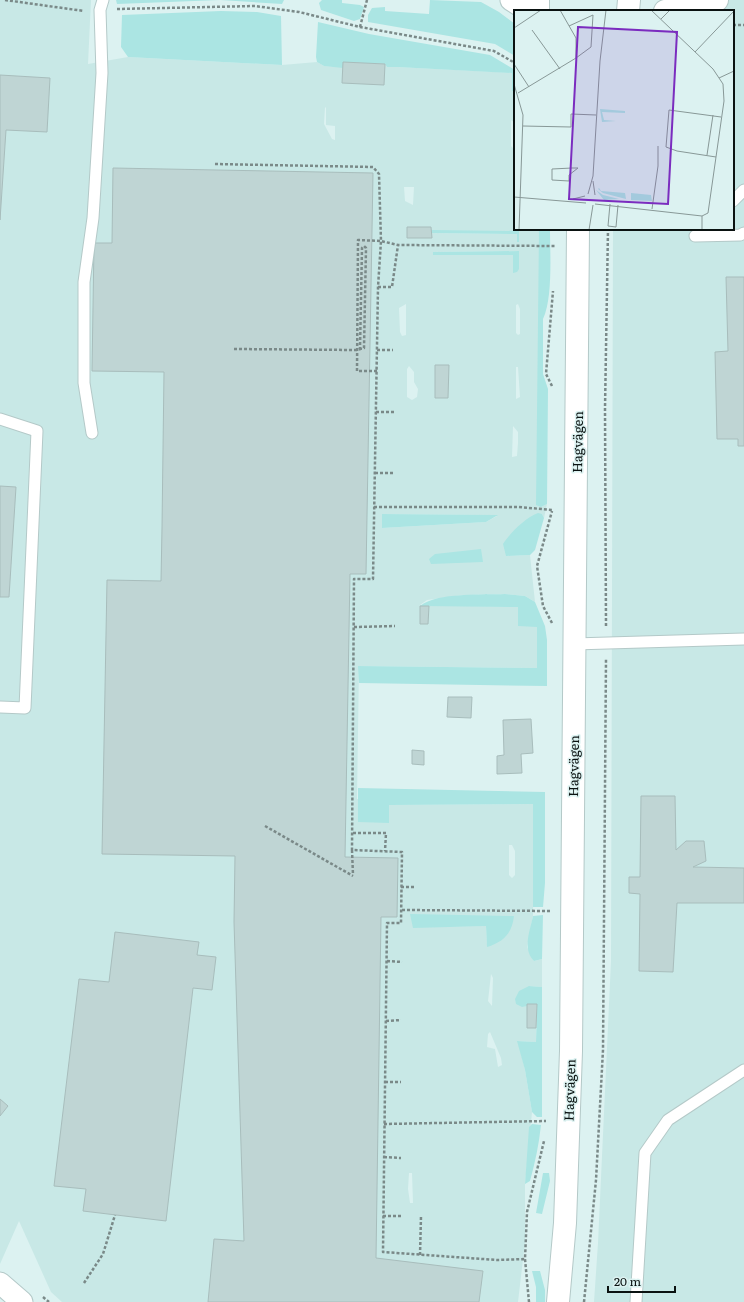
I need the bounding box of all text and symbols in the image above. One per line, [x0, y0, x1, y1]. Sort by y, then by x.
inset map [514, 10, 734, 230]
street label: Hagvägen [567, 411, 587, 473]
street label: Hagvägen [563, 735, 583, 797]
street label: Hagvägen [558, 1058, 580, 1121]
scale bar [608, 1268, 675, 1294]
text: 20 m [614, 1272, 641, 1290]

